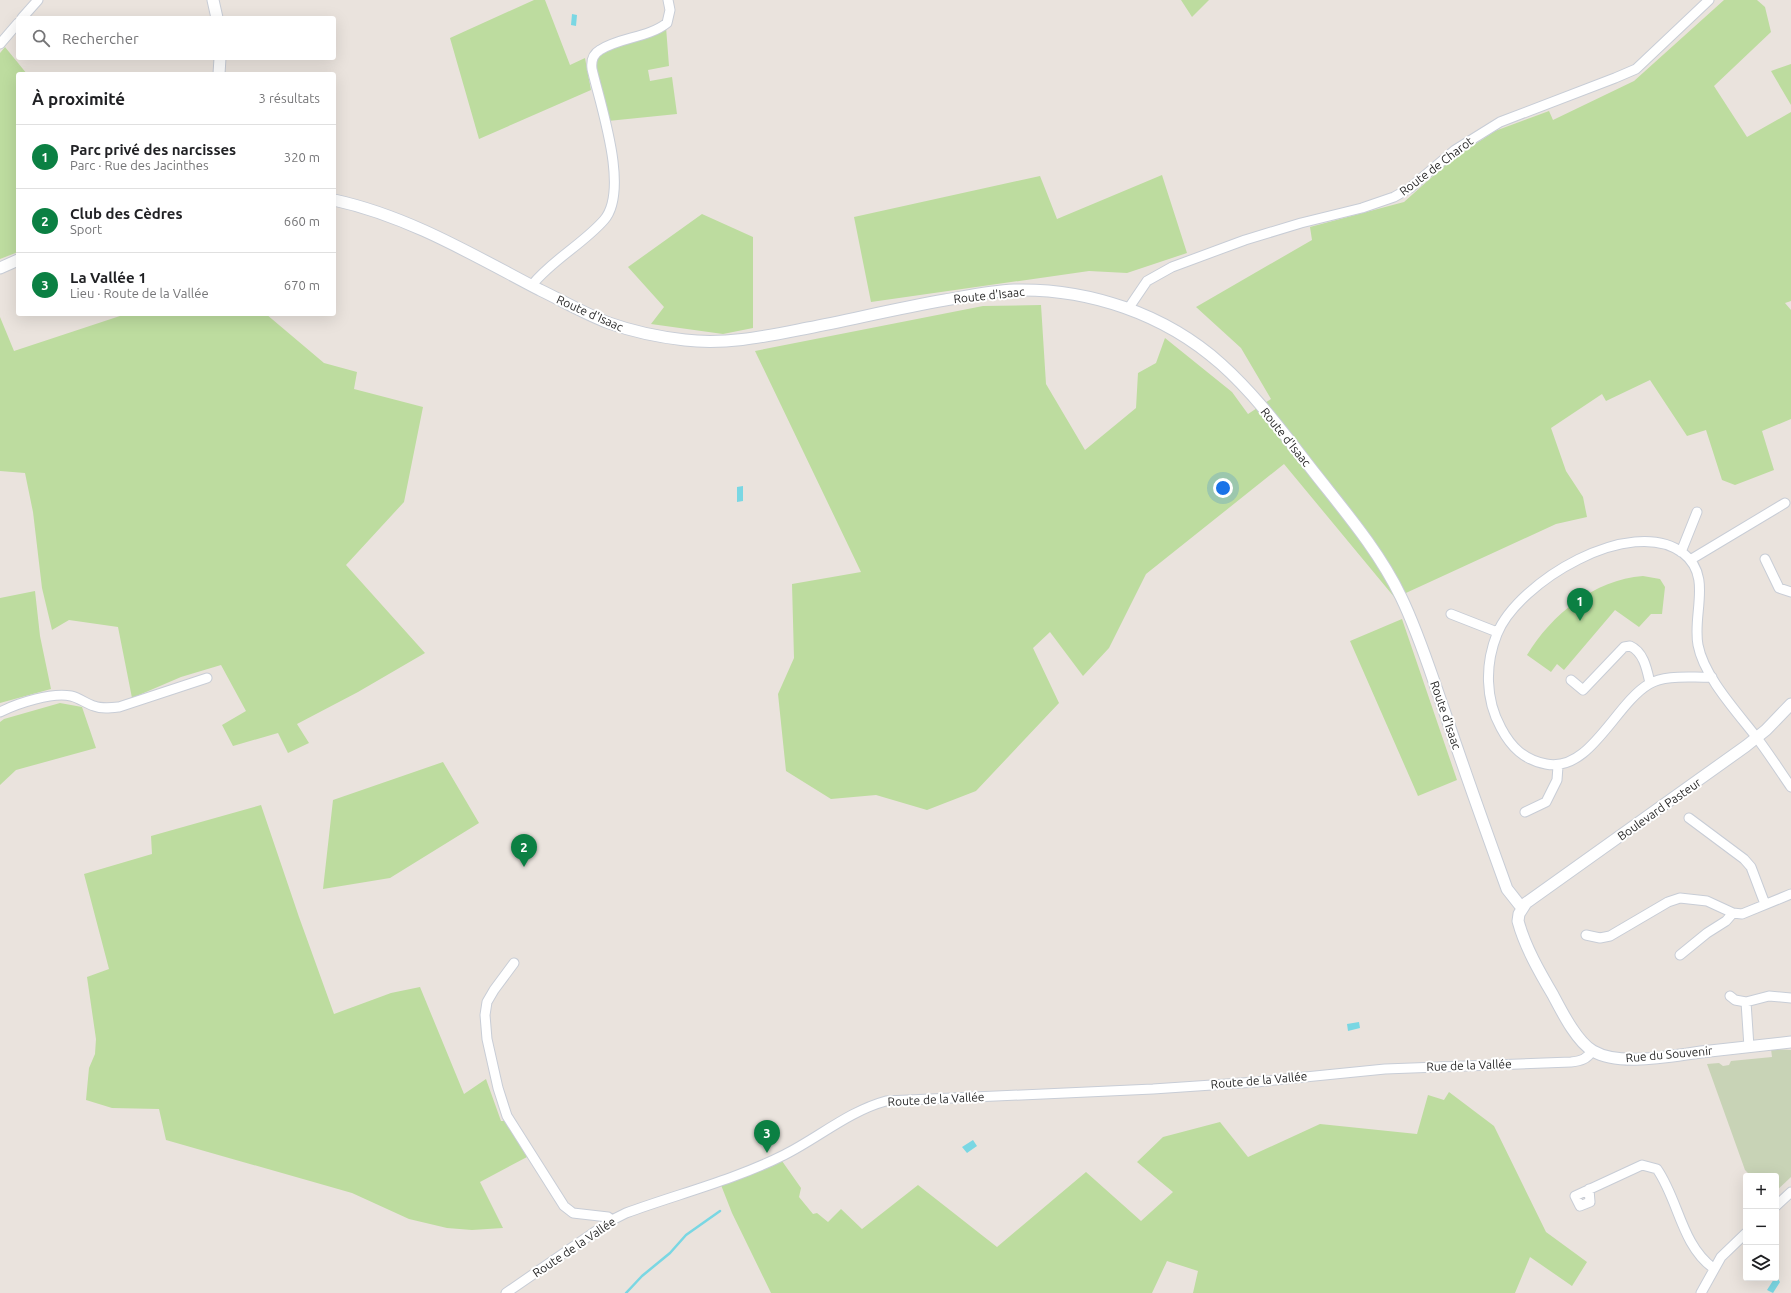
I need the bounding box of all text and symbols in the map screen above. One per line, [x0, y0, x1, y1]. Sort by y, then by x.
search box [16, 16, 336, 60]
icon: search [30, 27, 52, 49]
text: Rechercher [62, 30, 139, 47]
text: À proximité [32, 89, 125, 108]
text: 3 résultats [259, 91, 320, 105]
street label: Route de Charot [1397, 134, 1475, 198]
text: Parc privé des narcisses [70, 141, 236, 158]
text: 1 [41, 150, 49, 164]
text: 320 m [284, 150, 320, 164]
text: Parc · Rue des Jacinthes [70, 158, 209, 172]
text: Club des Cèdres [70, 205, 183, 222]
text: 2 [41, 214, 49, 228]
text: 660 m [284, 214, 320, 228]
text: Sport [70, 222, 102, 236]
text: La Vallée 1 [70, 269, 147, 286]
text: 3 [41, 278, 49, 292]
text: 670 m [284, 278, 320, 292]
street label: Route d'Isaac [953, 285, 1026, 305]
text: Lieu · Route de la Vallée [70, 286, 209, 300]
street label: Route d'Isaac [555, 293, 626, 334]
street label: Route d'Isaac [1258, 405, 1314, 469]
your location [1213, 478, 1233, 498]
pin: 1 [1567, 588, 1593, 621]
street label: Route d'Isaac [1428, 679, 1464, 751]
street label: Boulevard Pasteur [1615, 775, 1704, 843]
pin: 2 [511, 834, 537, 867]
street label: Rue du Souvenir [1625, 1044, 1713, 1064]
street label: Rue de la Vallée [1426, 1057, 1512, 1073]
street label: Route de la Vallée [1210, 1069, 1308, 1091]
street label: Route de la Vallée [887, 1090, 985, 1108]
pin: 3 [754, 1120, 780, 1153]
map controls [1743, 1173, 1779, 1281]
button: + [1743, 1173, 1779, 1209]
button: − [1743, 1209, 1779, 1245]
street label: Route de la Vallée [530, 1214, 618, 1280]
button: layers [1743, 1245, 1779, 1281]

